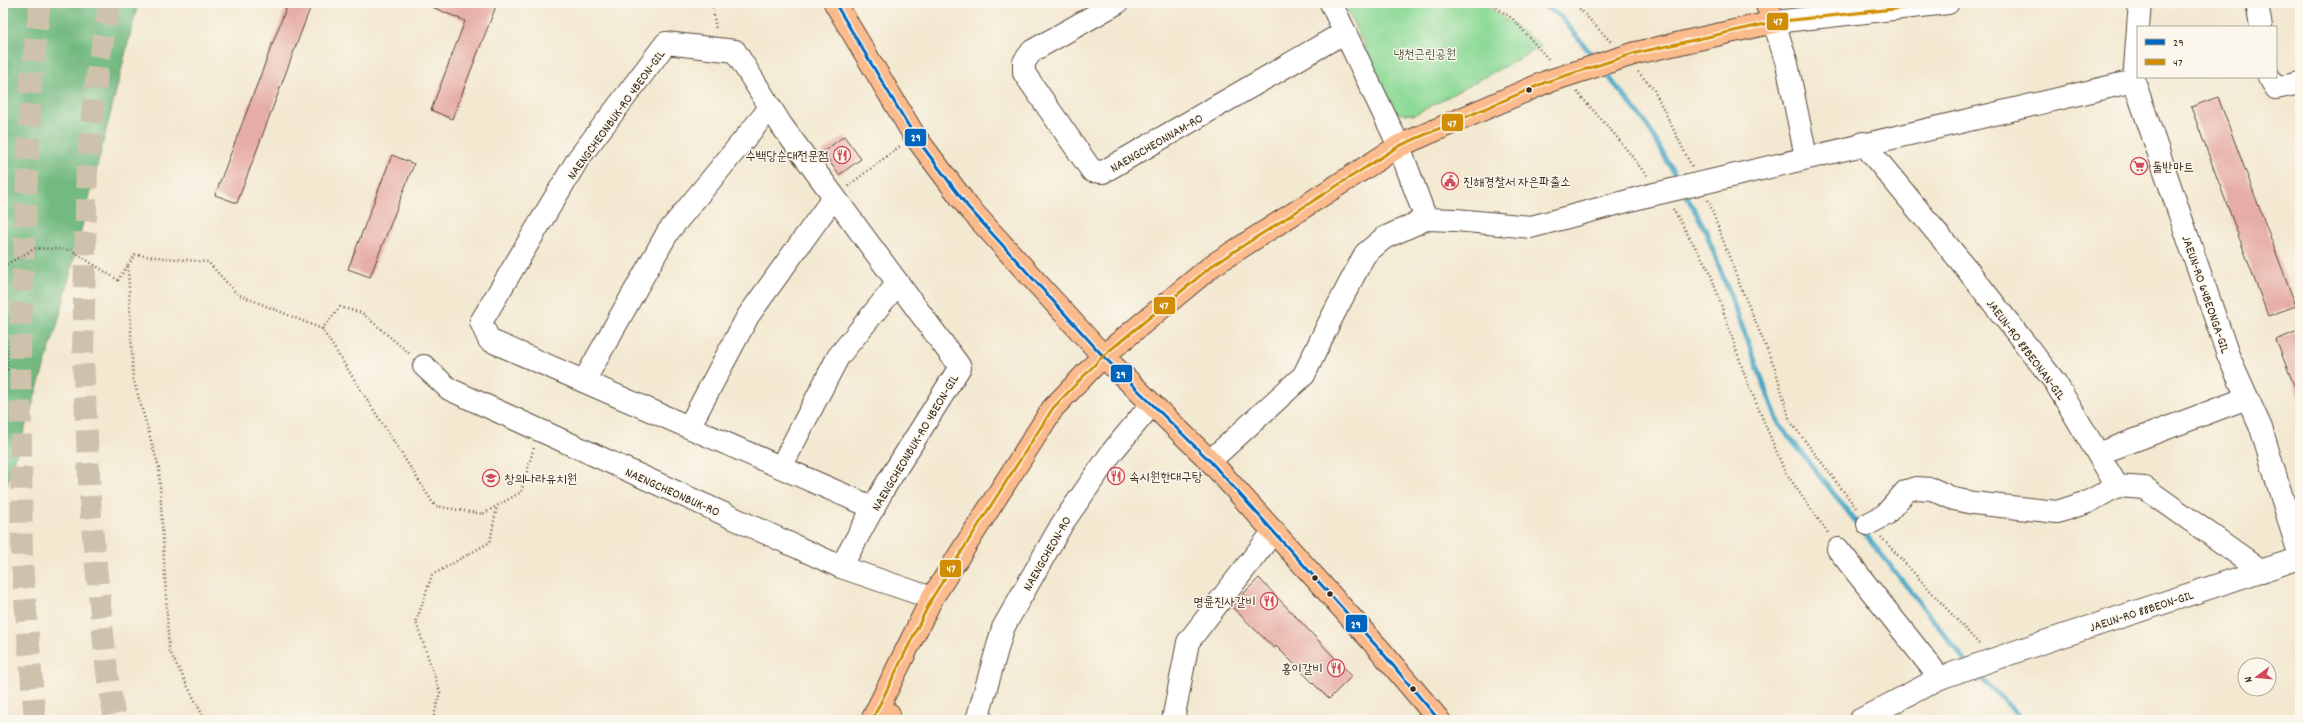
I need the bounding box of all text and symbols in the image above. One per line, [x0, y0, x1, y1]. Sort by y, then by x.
line badge: 47 [1766, 12, 1789, 31]
text: 47 [1774, 15, 1783, 31]
legend [2137, 26, 2277, 78]
text: 29 [2173, 35, 2184, 52]
street label: NAENGCHEONBUK-RO 4BEON-GIL [563, 46, 671, 184]
park label: 냉천근린공원 [1394, 46, 1456, 65]
text: 47 [2173, 55, 2183, 72]
unlabelled marker [1524, 85, 1534, 95]
street label: NAENGCHEONNAM-RO [1107, 110, 1207, 179]
line badge: 47 [1441, 113, 1464, 132]
text: 47 [1448, 117, 1457, 133]
line badge: 29 [904, 128, 927, 147]
text: 29 [911, 131, 921, 147]
restaurant icon: 수백당순대전문점 [832, 145, 852, 165]
place label: 수백당순대전문점 [745, 148, 829, 167]
supermarket icon: 둘반마트 [2129, 156, 2149, 176]
place label: 둘반마트 [2152, 159, 2194, 178]
public building icon: 진해경찰서 자은파출소 [1440, 171, 1460, 191]
place label: 진해경찰서 자은파출소 [1463, 174, 1571, 193]
street label: JAEUN-RO 64BEONGA-GIL [2176, 233, 2234, 357]
line badge: 47 [1153, 296, 1176, 315]
street label: JAEUN-RO 88BEONAN-GIL [1981, 296, 2070, 405]
text: 47 [1160, 299, 1169, 315]
line badge: 29 [1110, 364, 1133, 383]
text: 29 [1116, 368, 1126, 384]
street label: NAENGCHEONBUK-RO 4BEON-GIL [868, 371, 965, 515]
street label: NAENGCHEONBUK-RO [622, 464, 722, 523]
restaurant icon: 속시원한대구탕 [1106, 466, 1126, 486]
school or university icon: 창의나라유치원 [481, 468, 501, 488]
place label: 속시원한대구탕 [1129, 469, 1203, 488]
place label: 창의나라유치원 [504, 471, 577, 490]
street label: NAENGCHEON-RO [1019, 513, 1077, 595]
line badge: 47 [939, 559, 962, 578]
text: 47 [947, 562, 956, 578]
unlabelled marker [1310, 573, 1320, 583]
street label: JAEUN-RO 88BEON-GIL [2087, 586, 2197, 638]
unlabelled marker [1325, 589, 1335, 599]
restaurant icon: 명륜진사갈비 [1259, 591, 1279, 611]
place label: 명륜진사갈비 [1193, 594, 1256, 613]
line badge: 29 [1345, 614, 1368, 633]
text: 29 [1351, 618, 1361, 634]
north arrow [2237, 657, 2277, 697]
restaurant icon: 홍이갈비 [1326, 658, 1346, 678]
place label: 홍이갈비 [1281, 661, 1323, 680]
text: N [2241, 674, 2258, 684]
unlabelled marker [1408, 684, 1418, 694]

